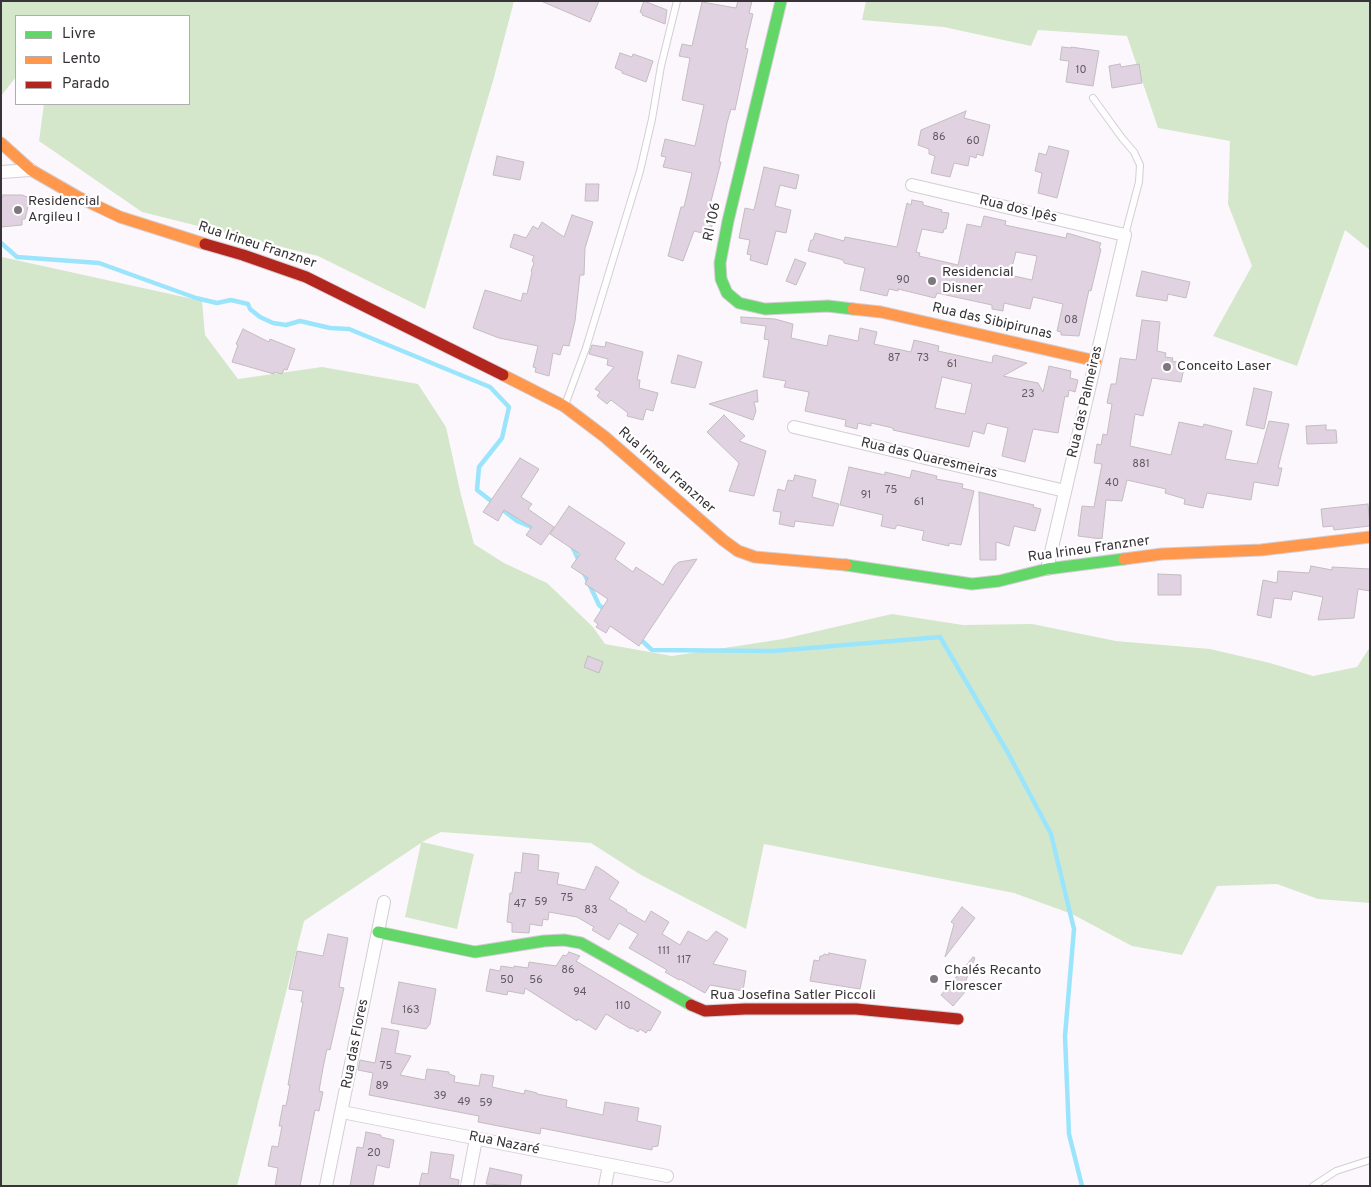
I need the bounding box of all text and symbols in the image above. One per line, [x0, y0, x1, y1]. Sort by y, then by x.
legend [15, 15, 190, 105]
text: Livre [62, 25, 96, 44]
text: Lento [62, 50, 101, 69]
house number: 10 [1075, 64, 1087, 78]
text: Parado [62, 75, 110, 94]
house number: 86 [932, 131, 946, 145]
house number: 60 [966, 135, 980, 149]
street label: Rua dos Ipês [977, 193, 1059, 227]
place label: Residencial Argileu I [28, 194, 100, 226]
street label: RI 106 [701, 201, 725, 243]
marker: Residencial Argileu I [12, 204, 24, 216]
street label: Rua Irineu Franzner [196, 219, 318, 273]
place label: Residencial Disner [942, 265, 1014, 298]
house number: 90 [896, 274, 910, 288]
marker: Residencial Disner [926, 275, 938, 287]
street label: Rua das Sibipirunas [930, 300, 1054, 344]
house number: 08 [1064, 314, 1078, 328]
street label: Rua das Palmeiras [1065, 344, 1107, 460]
house number: 87 [888, 352, 900, 366]
house number: 73 [917, 352, 929, 366]
house number: 61 [947, 358, 957, 372]
place label: Conceito Laser [1177, 359, 1271, 375]
marker: Conceito Laser [1161, 361, 1173, 373]
house number: 23 [1021, 388, 1035, 402]
street label: Rua Irineu Franzner [614, 424, 718, 518]
street label: Rua das Quaresmeiras [859, 435, 999, 483]
house number: 881 [1132, 458, 1150, 472]
house number: 40 [1105, 477, 1119, 491]
house number: 75 [885, 484, 897, 498]
house number: 91 [861, 489, 871, 503]
house number: 61 [914, 496, 924, 510]
street label: Rua Irineu Franzner [1027, 533, 1151, 567]
house number: 75 [561, 892, 573, 906]
house number: 59 [534, 896, 548, 910]
house number: 47 [514, 898, 526, 912]
house number: 83 [584, 904, 598, 918]
house number: 111 [658, 945, 670, 959]
house number: 117 [677, 954, 691, 968]
place label: Chalés Recanto Florescer [944, 963, 1041, 996]
house number: 86 [561, 964, 575, 978]
marker: Chalés Recanto Florescer [928, 973, 940, 985]
house number: 50 [500, 974, 514, 988]
house number: 56 [529, 974, 543, 988]
house number: 94 [573, 986, 587, 1000]
street label: Rua Josefina Satler Piccoli [710, 988, 876, 1004]
street label: Rua das Flores [339, 998, 373, 1090]
house number: 110 [615, 1000, 631, 1014]
house number: 163 [402, 1004, 420, 1018]
house number: 75 [380, 1060, 392, 1074]
house number: 89 [375, 1080, 389, 1094]
house number: 39 [434, 1090, 446, 1104]
house number: 49 [457, 1096, 471, 1110]
house number: 59 [479, 1097, 493, 1111]
street label: Rua Nazaré [467, 1129, 541, 1159]
house number: 20 [367, 1147, 381, 1161]

